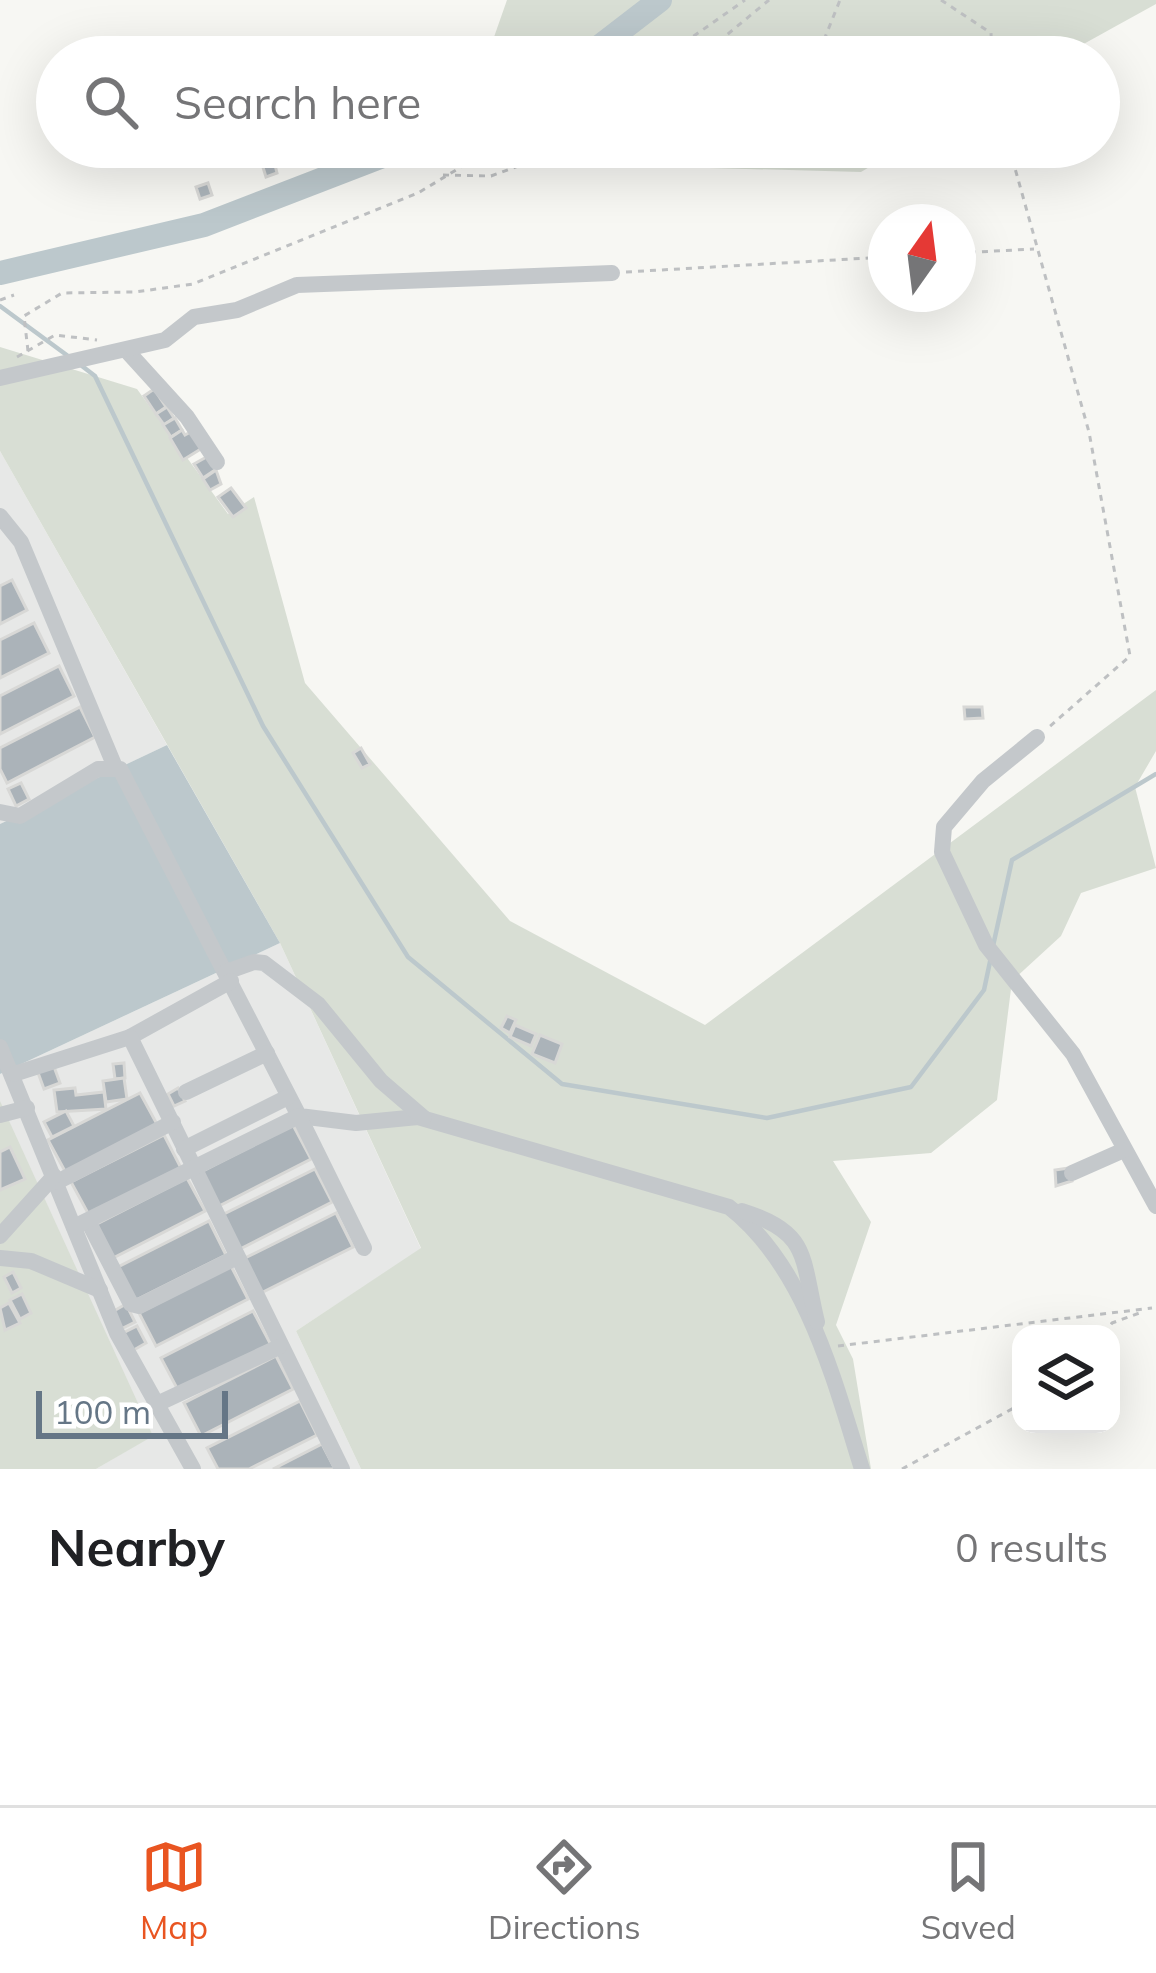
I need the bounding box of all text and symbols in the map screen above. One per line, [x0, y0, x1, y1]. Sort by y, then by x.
search box [36, 36, 1120, 168]
icon: search [78, 69, 144, 135]
text: Search here [174, 74, 421, 130]
north arrow [868, 204, 976, 312]
map controls [1012, 1325, 1120, 1433]
button: layers [1012, 1325, 1120, 1433]
scale bar [36, 1385, 228, 1438]
text: 100 m [54, 1391, 151, 1432]
text: Nearby [48, 1515, 225, 1579]
text: 0 results [955, 1523, 1108, 1572]
tab: Map [140, 1834, 208, 1947]
tab: Directions [488, 1834, 641, 1947]
tab: Saved [921, 1834, 1016, 1947]

